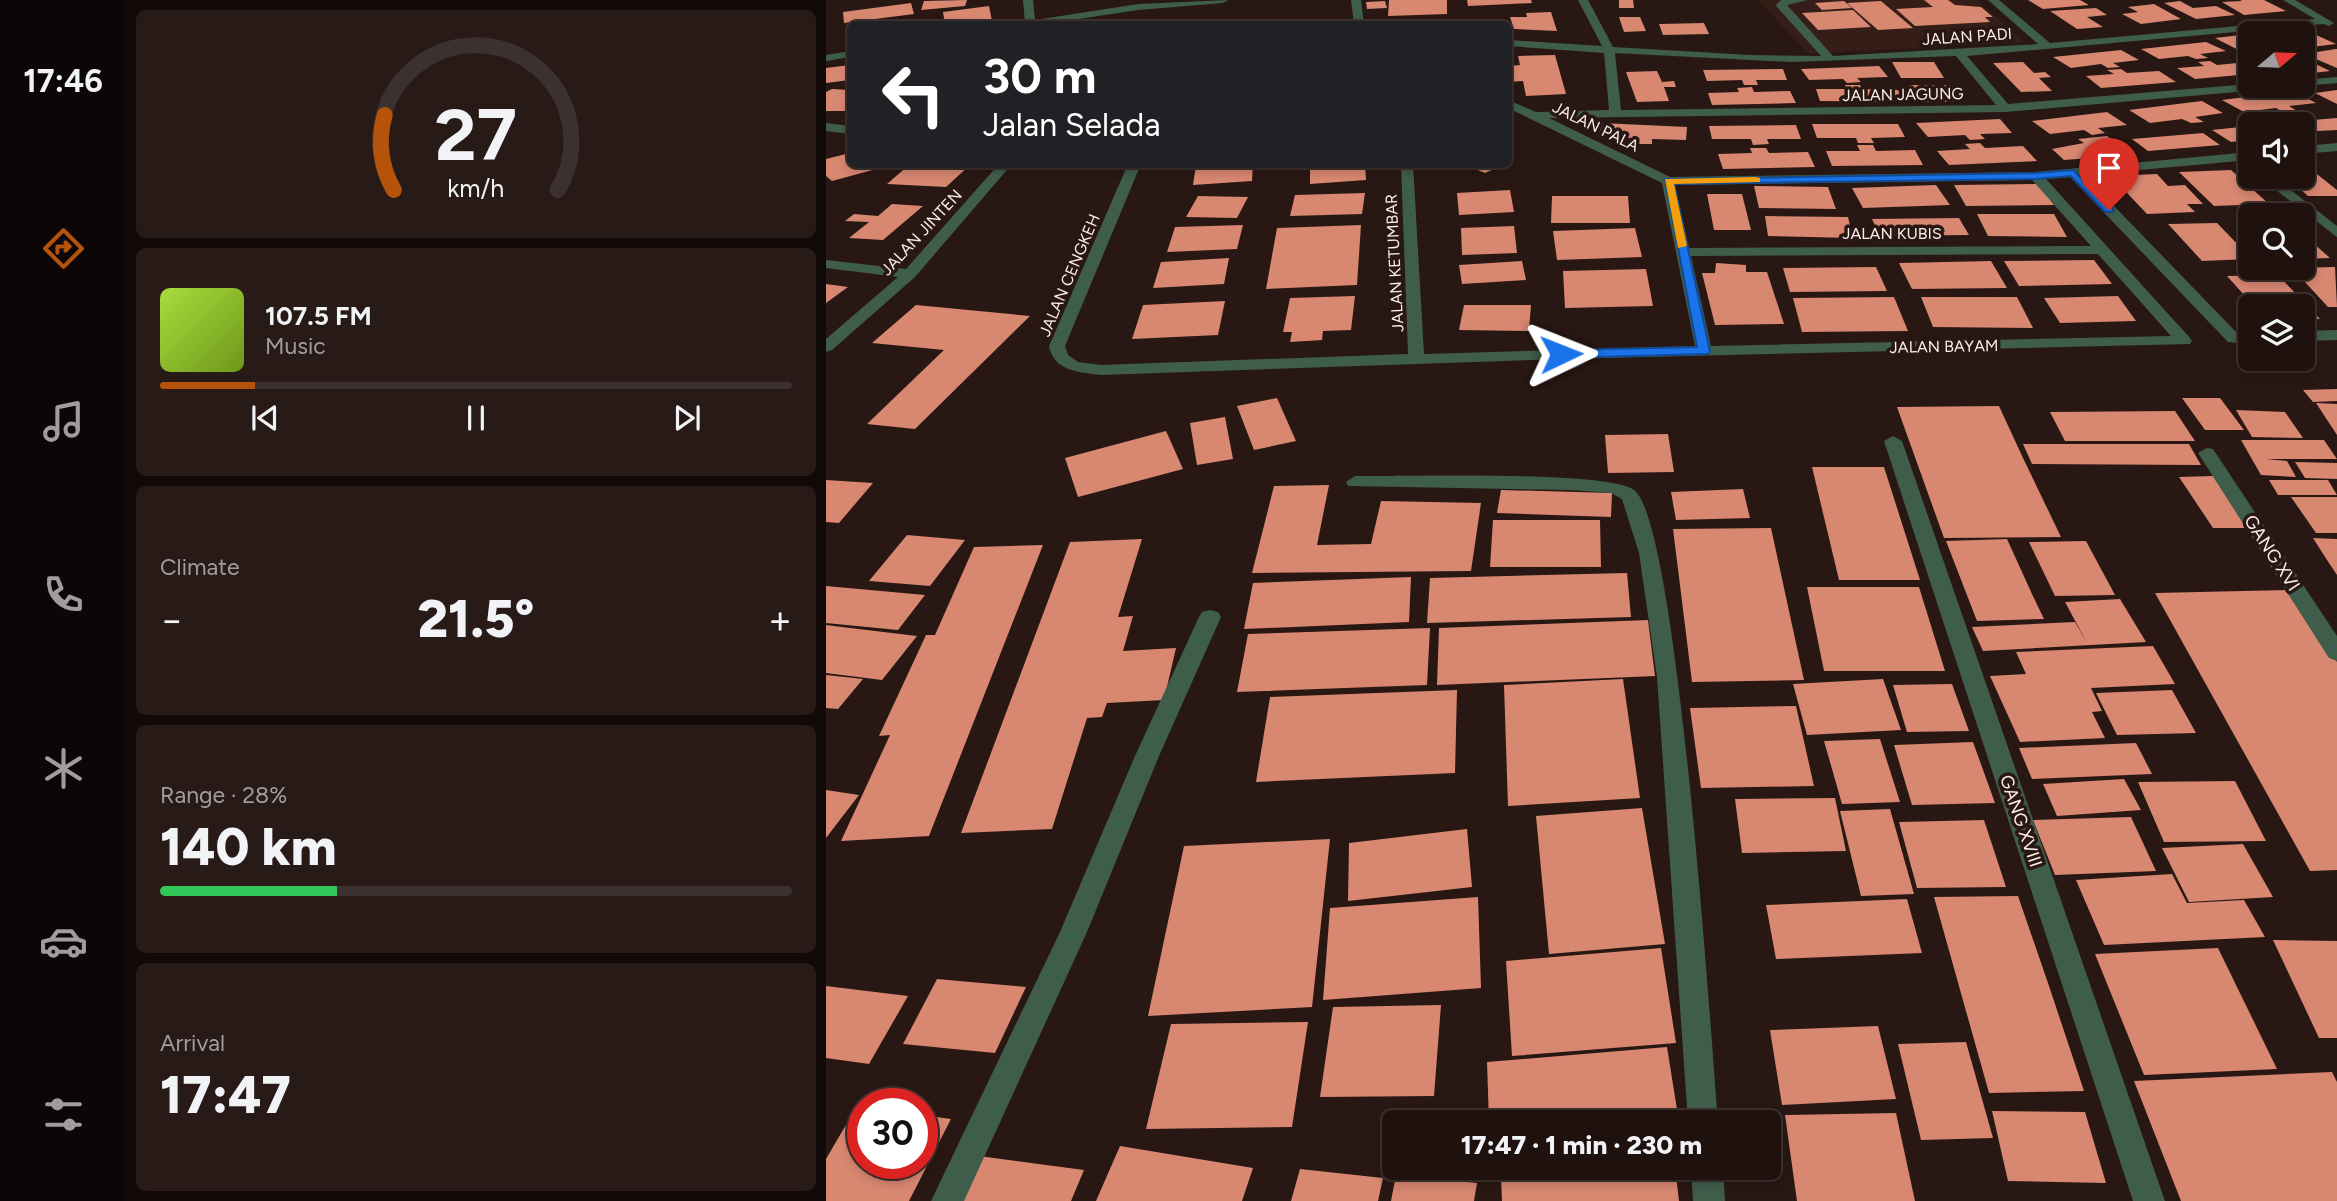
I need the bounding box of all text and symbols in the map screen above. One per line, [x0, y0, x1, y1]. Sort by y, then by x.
north arrow [2238, 21, 2315, 98]
map controls [2238, 21, 2315, 371]
street label: JALAN PADI [1921, 24, 2013, 49]
text: 30 m [983, 46, 1096, 105]
icon: left [868, 49, 959, 140]
text: 17:46 [23, 62, 103, 100]
street label: JALAN JAGUNG [1842, 84, 1964, 105]
text: 27 [435, 91, 517, 178]
street label: JALAN PALA [1549, 97, 1642, 156]
text: Jalan Selada [983, 106, 1160, 144]
button: sound [2238, 112, 2315, 189]
pin [2079, 138, 2139, 210]
icon: arrive [2090, 149, 2128, 187]
text: km/h [447, 173, 505, 203]
street label: JALAN JINTEN [877, 186, 966, 279]
street label: JALAN KETUMBAR [1381, 194, 1408, 332]
button: search [2238, 203, 2315, 280]
street label: JALAN CENGKEH [1035, 211, 1104, 339]
icon: directions [39, 224, 88, 273]
street label: JALAN KUBIS [1842, 224, 1942, 243]
button: layers [2238, 294, 2315, 371]
text: 107.5 FM [265, 300, 372, 332]
position arrow [1524, 317, 1598, 391]
text: Music [265, 332, 326, 360]
street label: JALAN BAYAM [1889, 336, 1999, 357]
icon: music [39, 397, 88, 446]
icon: previous [246, 399, 284, 437]
icon: pause [457, 399, 495, 437]
icon: next [668, 399, 706, 437]
street label: GANG XVI [2239, 511, 2305, 595]
text: Climate [160, 553, 239, 581]
icon: phone [39, 570, 88, 619]
text: 21.5° [418, 588, 534, 650]
text: − [160, 597, 184, 643]
text: + [768, 597, 792, 643]
icon: climate [39, 744, 88, 793]
street label: GANG XVIII [1995, 772, 2047, 870]
text: Range · 28% [160, 781, 287, 809]
text: 140 km [160, 816, 337, 878]
icon: car [39, 917, 88, 966]
text: Arrival [160, 1029, 225, 1057]
text: 17:47 [160, 1064, 291, 1126]
speed limit sign: 30 [847, 1088, 938, 1179]
icon: filters [39, 1090, 88, 1139]
text: 17:47 · 1 min · 230 m [1461, 1129, 1702, 1161]

